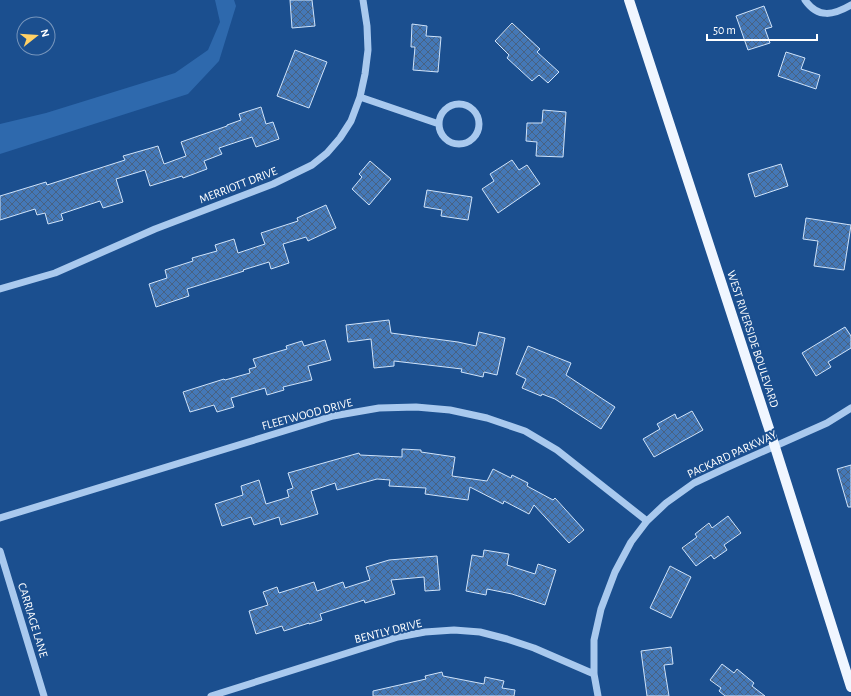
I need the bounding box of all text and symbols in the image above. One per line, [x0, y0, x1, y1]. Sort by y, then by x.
north arrow [16, 16, 56, 56]
scale bar [707, 16, 817, 42]
text: 50 m [713, 24, 736, 36]
text: N [39, 28, 51, 38]
street label: MERRIOTT DRIVE [197, 165, 279, 205]
street label: WEST RIVERSIDE BOULEVARD [725, 269, 781, 409]
street label: FLEETWOOD DRIVE [260, 396, 354, 432]
street label: PACKARD PARKWAY [685, 428, 779, 480]
street label: CARRIAGE LANE [16, 581, 50, 659]
street label: BENTLY DRIVE [353, 617, 423, 645]

